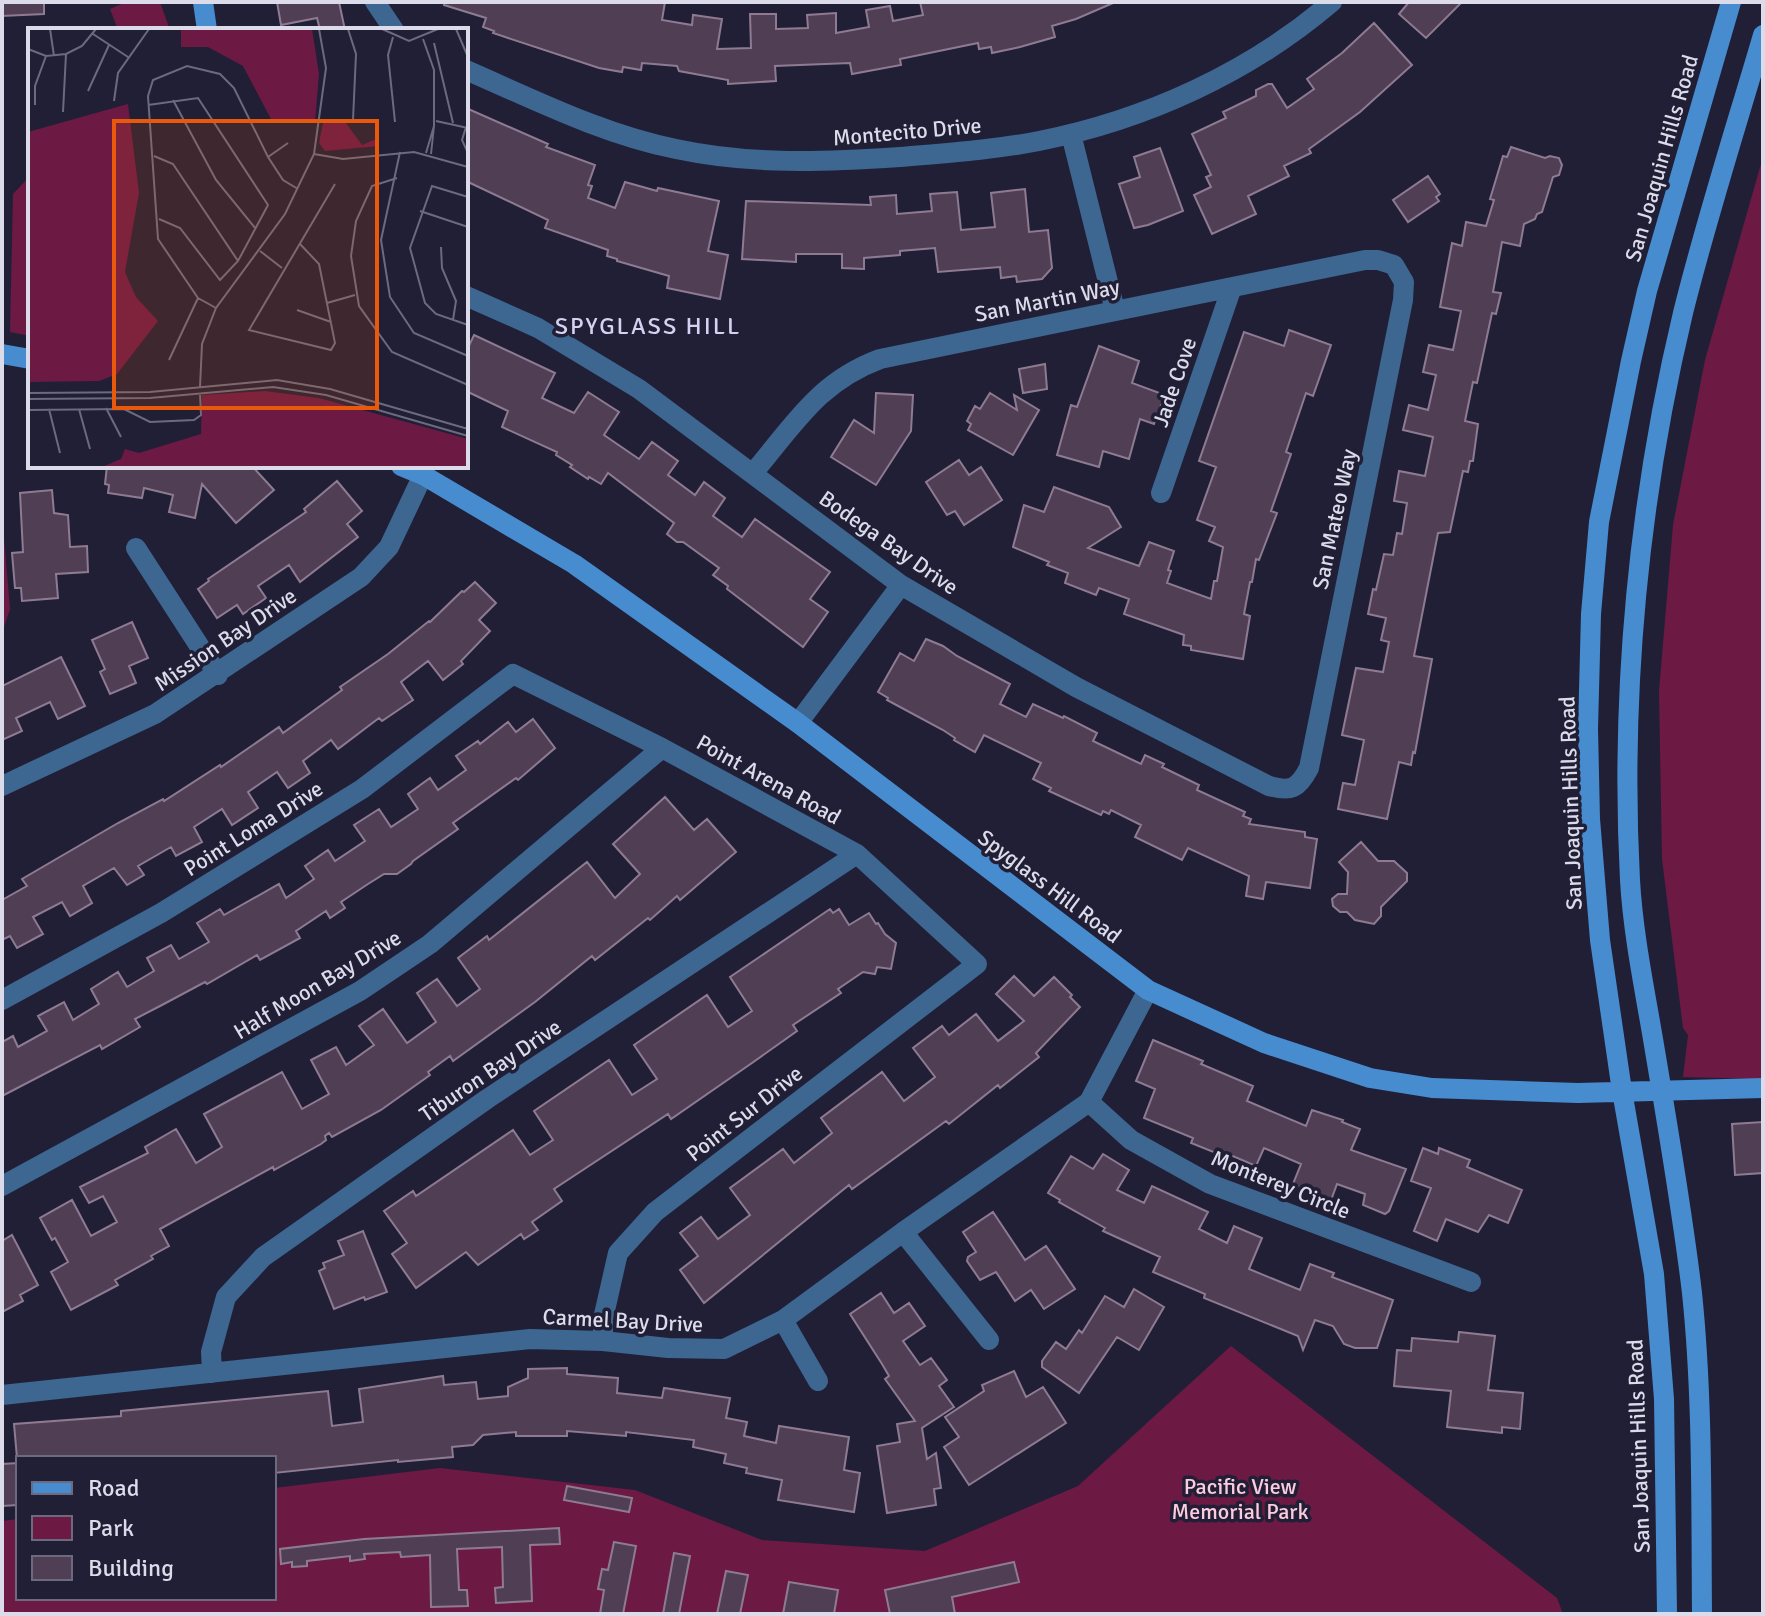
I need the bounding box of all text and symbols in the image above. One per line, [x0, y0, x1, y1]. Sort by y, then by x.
inset map [28, 28, 468, 468]
street label: San Joaquin Hills Road [1619, 52, 1704, 265]
street label: Montecito Drive [832, 112, 983, 151]
street label: San Martin Way [972, 273, 1123, 328]
district label: SPYGLASS HILL [555, 311, 741, 341]
street label: Jade Cove [1147, 334, 1202, 430]
street label: San Mateo Way [1306, 446, 1363, 592]
street label: Bodega Bay Drive [814, 484, 963, 600]
street label: Mission Bay Drive [149, 582, 302, 697]
street label: San Joaquin Hills Road [1553, 696, 1588, 910]
street label: Point Arena Road [692, 729, 846, 830]
street label: Point Loma Drive [179, 775, 328, 882]
street label: Spyglass Hill Road [973, 824, 1127, 949]
street label: Half Moon Bay Drive [229, 924, 406, 1045]
street label: Tiburon Bay Drive [414, 1013, 566, 1128]
street label: Point Sur Drive [681, 1060, 808, 1167]
street label: Monterey Circle [1207, 1144, 1354, 1225]
street label: Carmel Bay Drive [542, 1303, 704, 1338]
street label: San Joaquin Hills Road [1621, 1339, 1656, 1553]
legend [16, 1456, 276, 1600]
text: Road [88, 1473, 139, 1503]
park label: Pacific View Memorial Park [1172, 1473, 1308, 1525]
text: Park [88, 1513, 134, 1543]
text: Building [88, 1553, 174, 1583]

